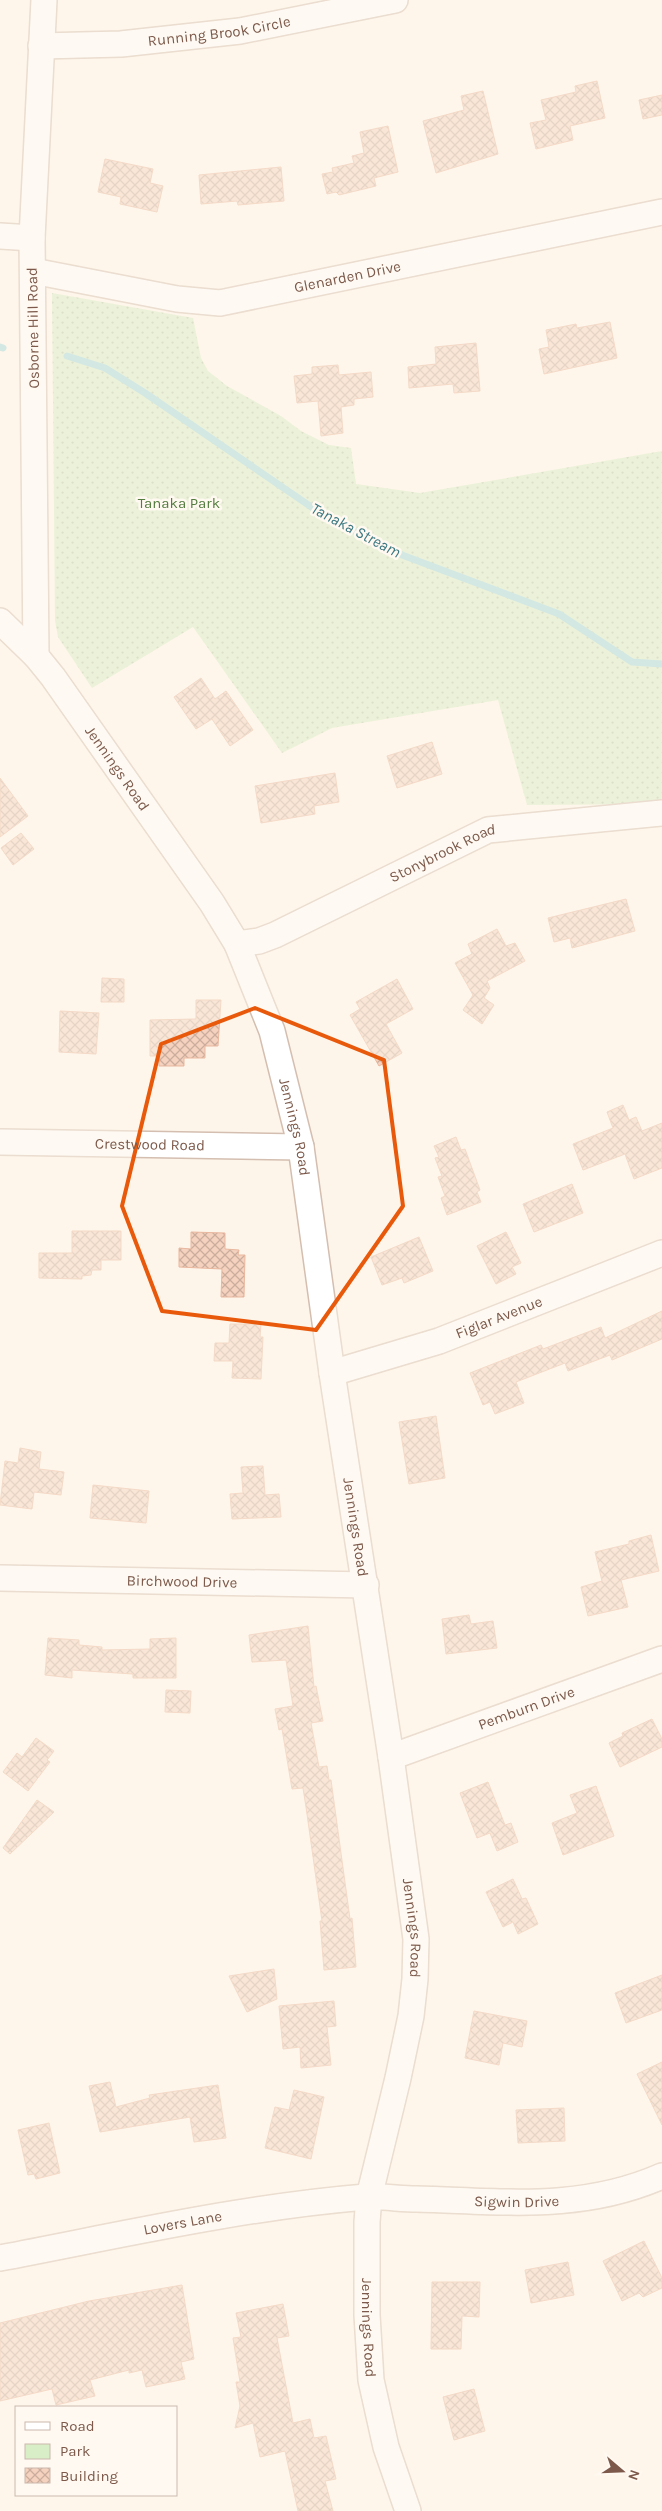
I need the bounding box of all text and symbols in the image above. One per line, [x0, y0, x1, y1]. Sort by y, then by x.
street label: Running Brook Circle [147, 12, 292, 50]
street label: Glenarden Drive [292, 257, 402, 297]
street label: Osborne Hill Road [23, 267, 43, 389]
park label: Tanaka Park [138, 494, 220, 512]
water label: Tanaka Stream [308, 498, 404, 562]
street label: Jennings Road [81, 722, 153, 814]
street label: Stonybrook Road [386, 820, 496, 886]
street label: Jennings Road [275, 1076, 314, 1177]
street label: Crestwood Road [95, 1135, 205, 1154]
street label: Figlar Avenue [453, 1292, 545, 1343]
street label: Jennings Road [339, 1476, 372, 1578]
street label: Birchwood Drive [126, 1571, 238, 1592]
street label: Pemburn Drive [476, 1682, 577, 1734]
street label: Jennings Road [399, 1877, 425, 1978]
street label: Sigwin Drive [474, 2192, 560, 2211]
street label: Lovers Lane [142, 2207, 223, 2239]
street label: Jennings Road [358, 2278, 380, 2378]
legend [15, 2406, 178, 2496]
text: Road [60, 2417, 95, 2435]
text: Park [60, 2442, 90, 2460]
north arrow [597, 2446, 647, 2496]
text: Building [60, 2467, 118, 2485]
text: N [624, 2468, 643, 2483]

